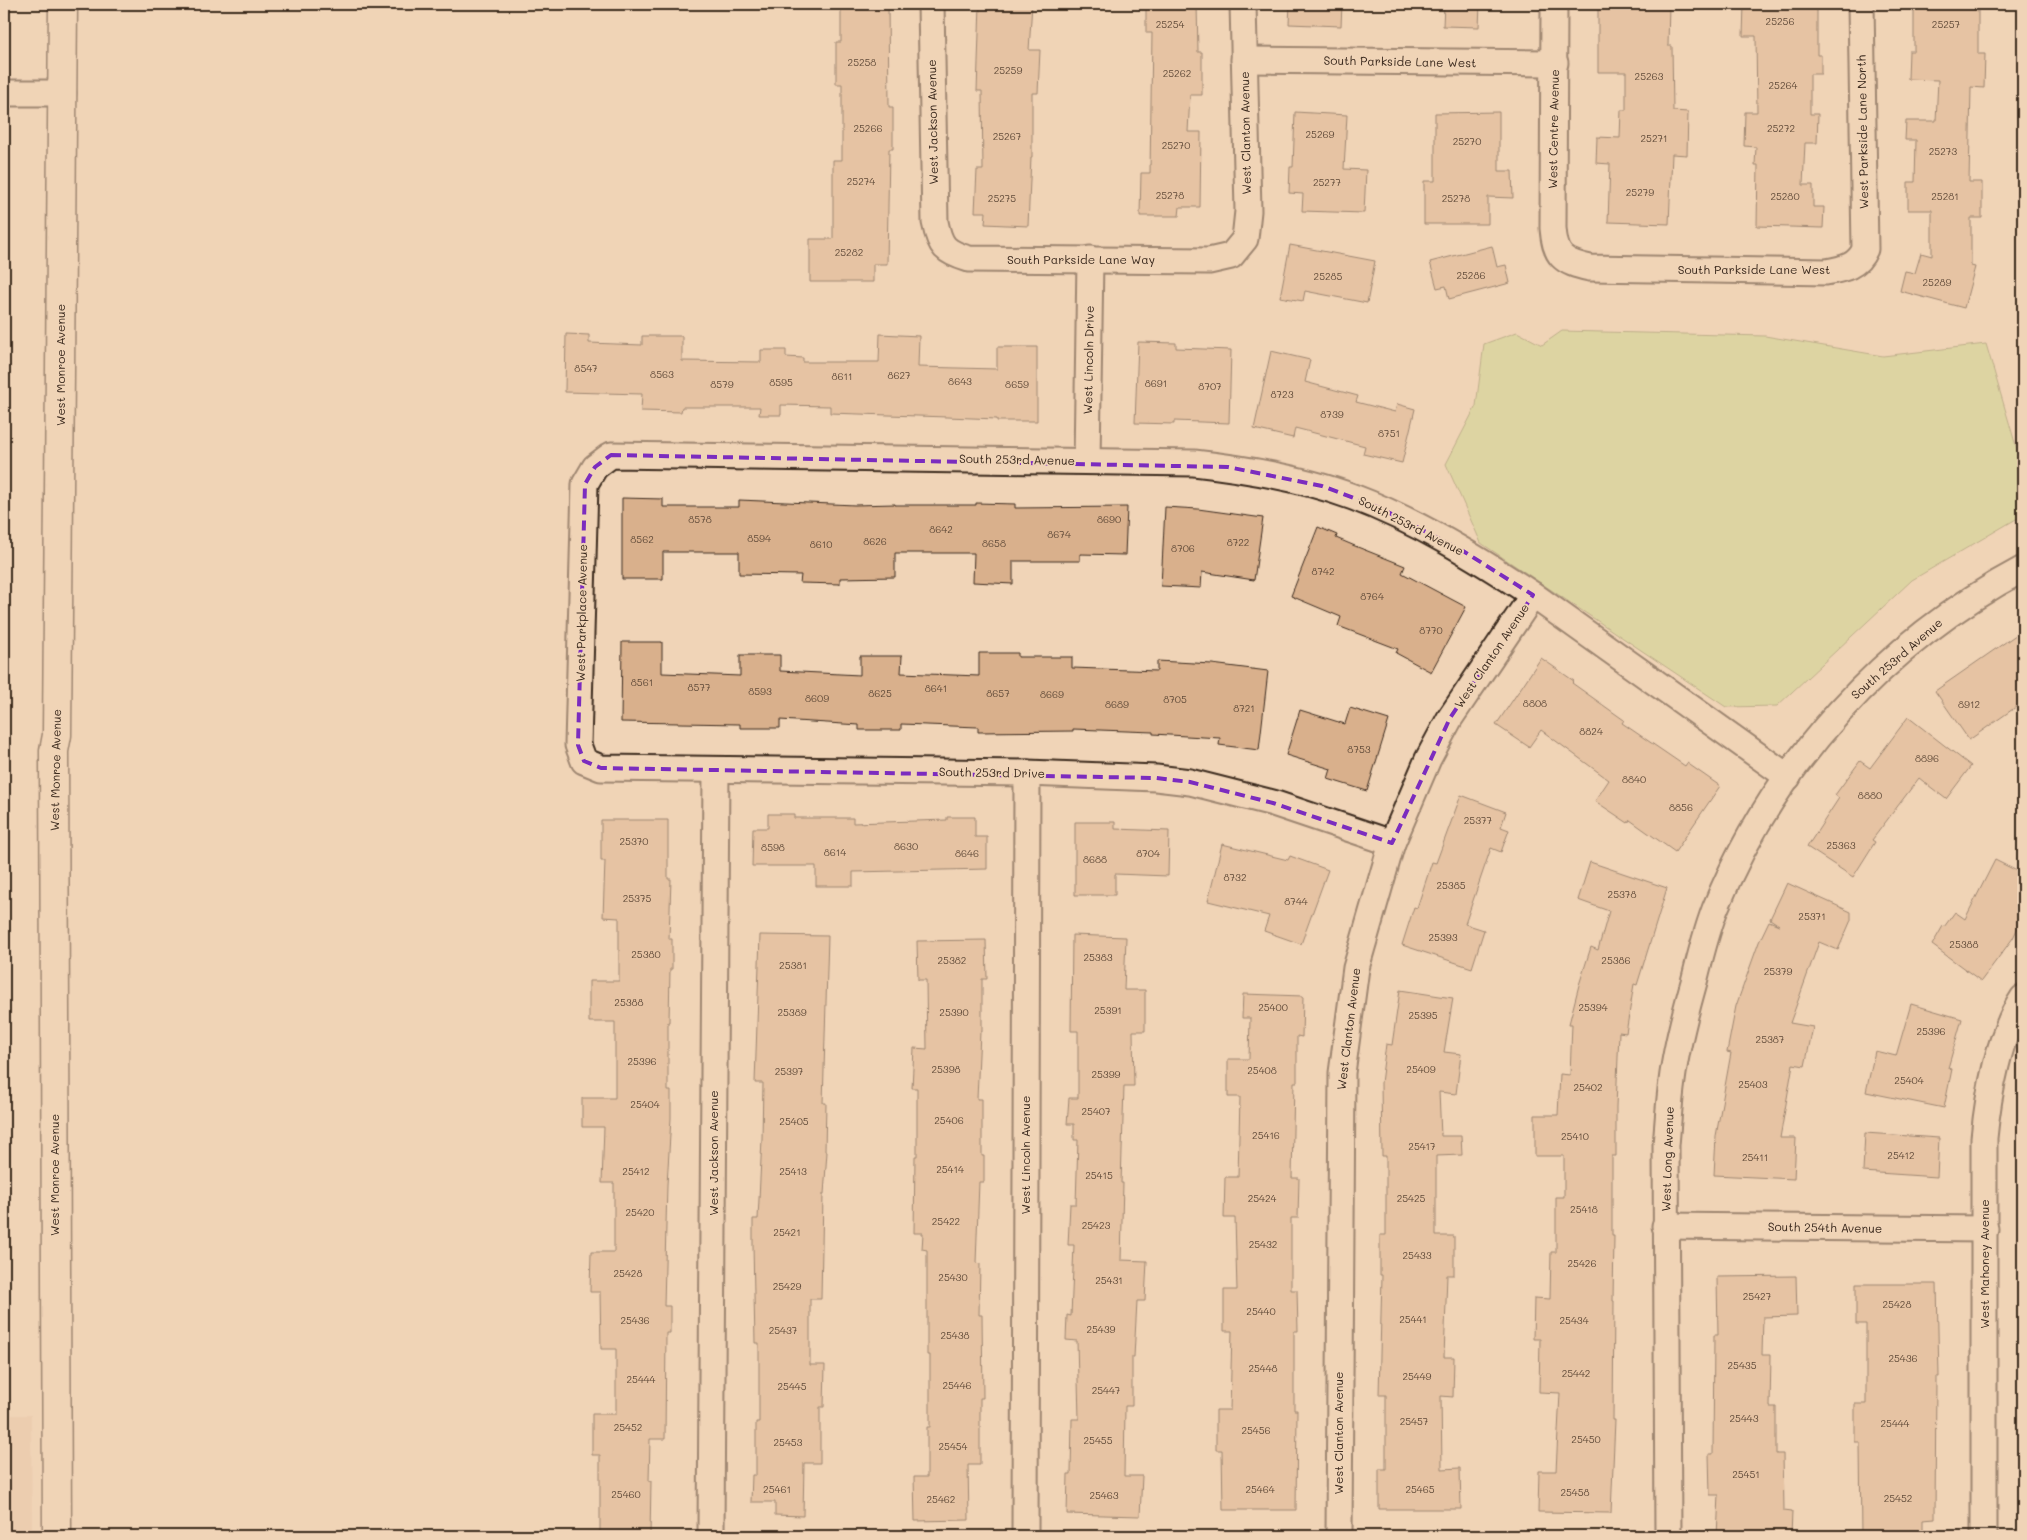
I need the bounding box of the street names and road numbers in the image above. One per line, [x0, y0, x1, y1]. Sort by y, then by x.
street label: South Parkside Lane West [1324, 52, 1476, 70]
street label: West Parkside Lane North [1853, 55, 1871, 209]
street label: West Jackson Avenue [923, 59, 941, 185]
street label: West Centre Avenue [1544, 69, 1562, 189]
street label: West Clanton Avenue [1236, 71, 1254, 195]
street label: South Parkside Lane Way [1007, 251, 1155, 267]
street label: South Parkside Lane West [1678, 261, 1830, 277]
street label: West Monroe Avenue [52, 304, 68, 426]
street label: West Lincoln Drive [1079, 305, 1097, 415]
street label: South 253rd Avenue [959, 450, 1075, 468]
street label: South 253rd Avenue [1356, 492, 1467, 559]
street label: West Parkplace Avenue [572, 544, 590, 682]
street label: West Clanton Avenue [1450, 600, 1532, 711]
street label: South 253rd Avenue [1847, 614, 1945, 702]
street label: West Monroe Avenue [46, 709, 64, 831]
street label: South 253rd Drive [939, 763, 1045, 781]
street label: West Clanton Avenue [1333, 967, 1363, 1091]
street label: West Jackson Avenue [705, 1090, 721, 1216]
street label: West Lincoln Avenue [1017, 1096, 1033, 1214]
street label: West Long Avenue [1657, 1106, 1677, 1212]
street label: West Monroe Avenue [46, 1114, 62, 1236]
street label: West Mahoney Avenue [1976, 1199, 1992, 1329]
street label: South 254th Avenue [1768, 1218, 1882, 1236]
street label: West Clanton Avenue [1330, 1371, 1346, 1495]

